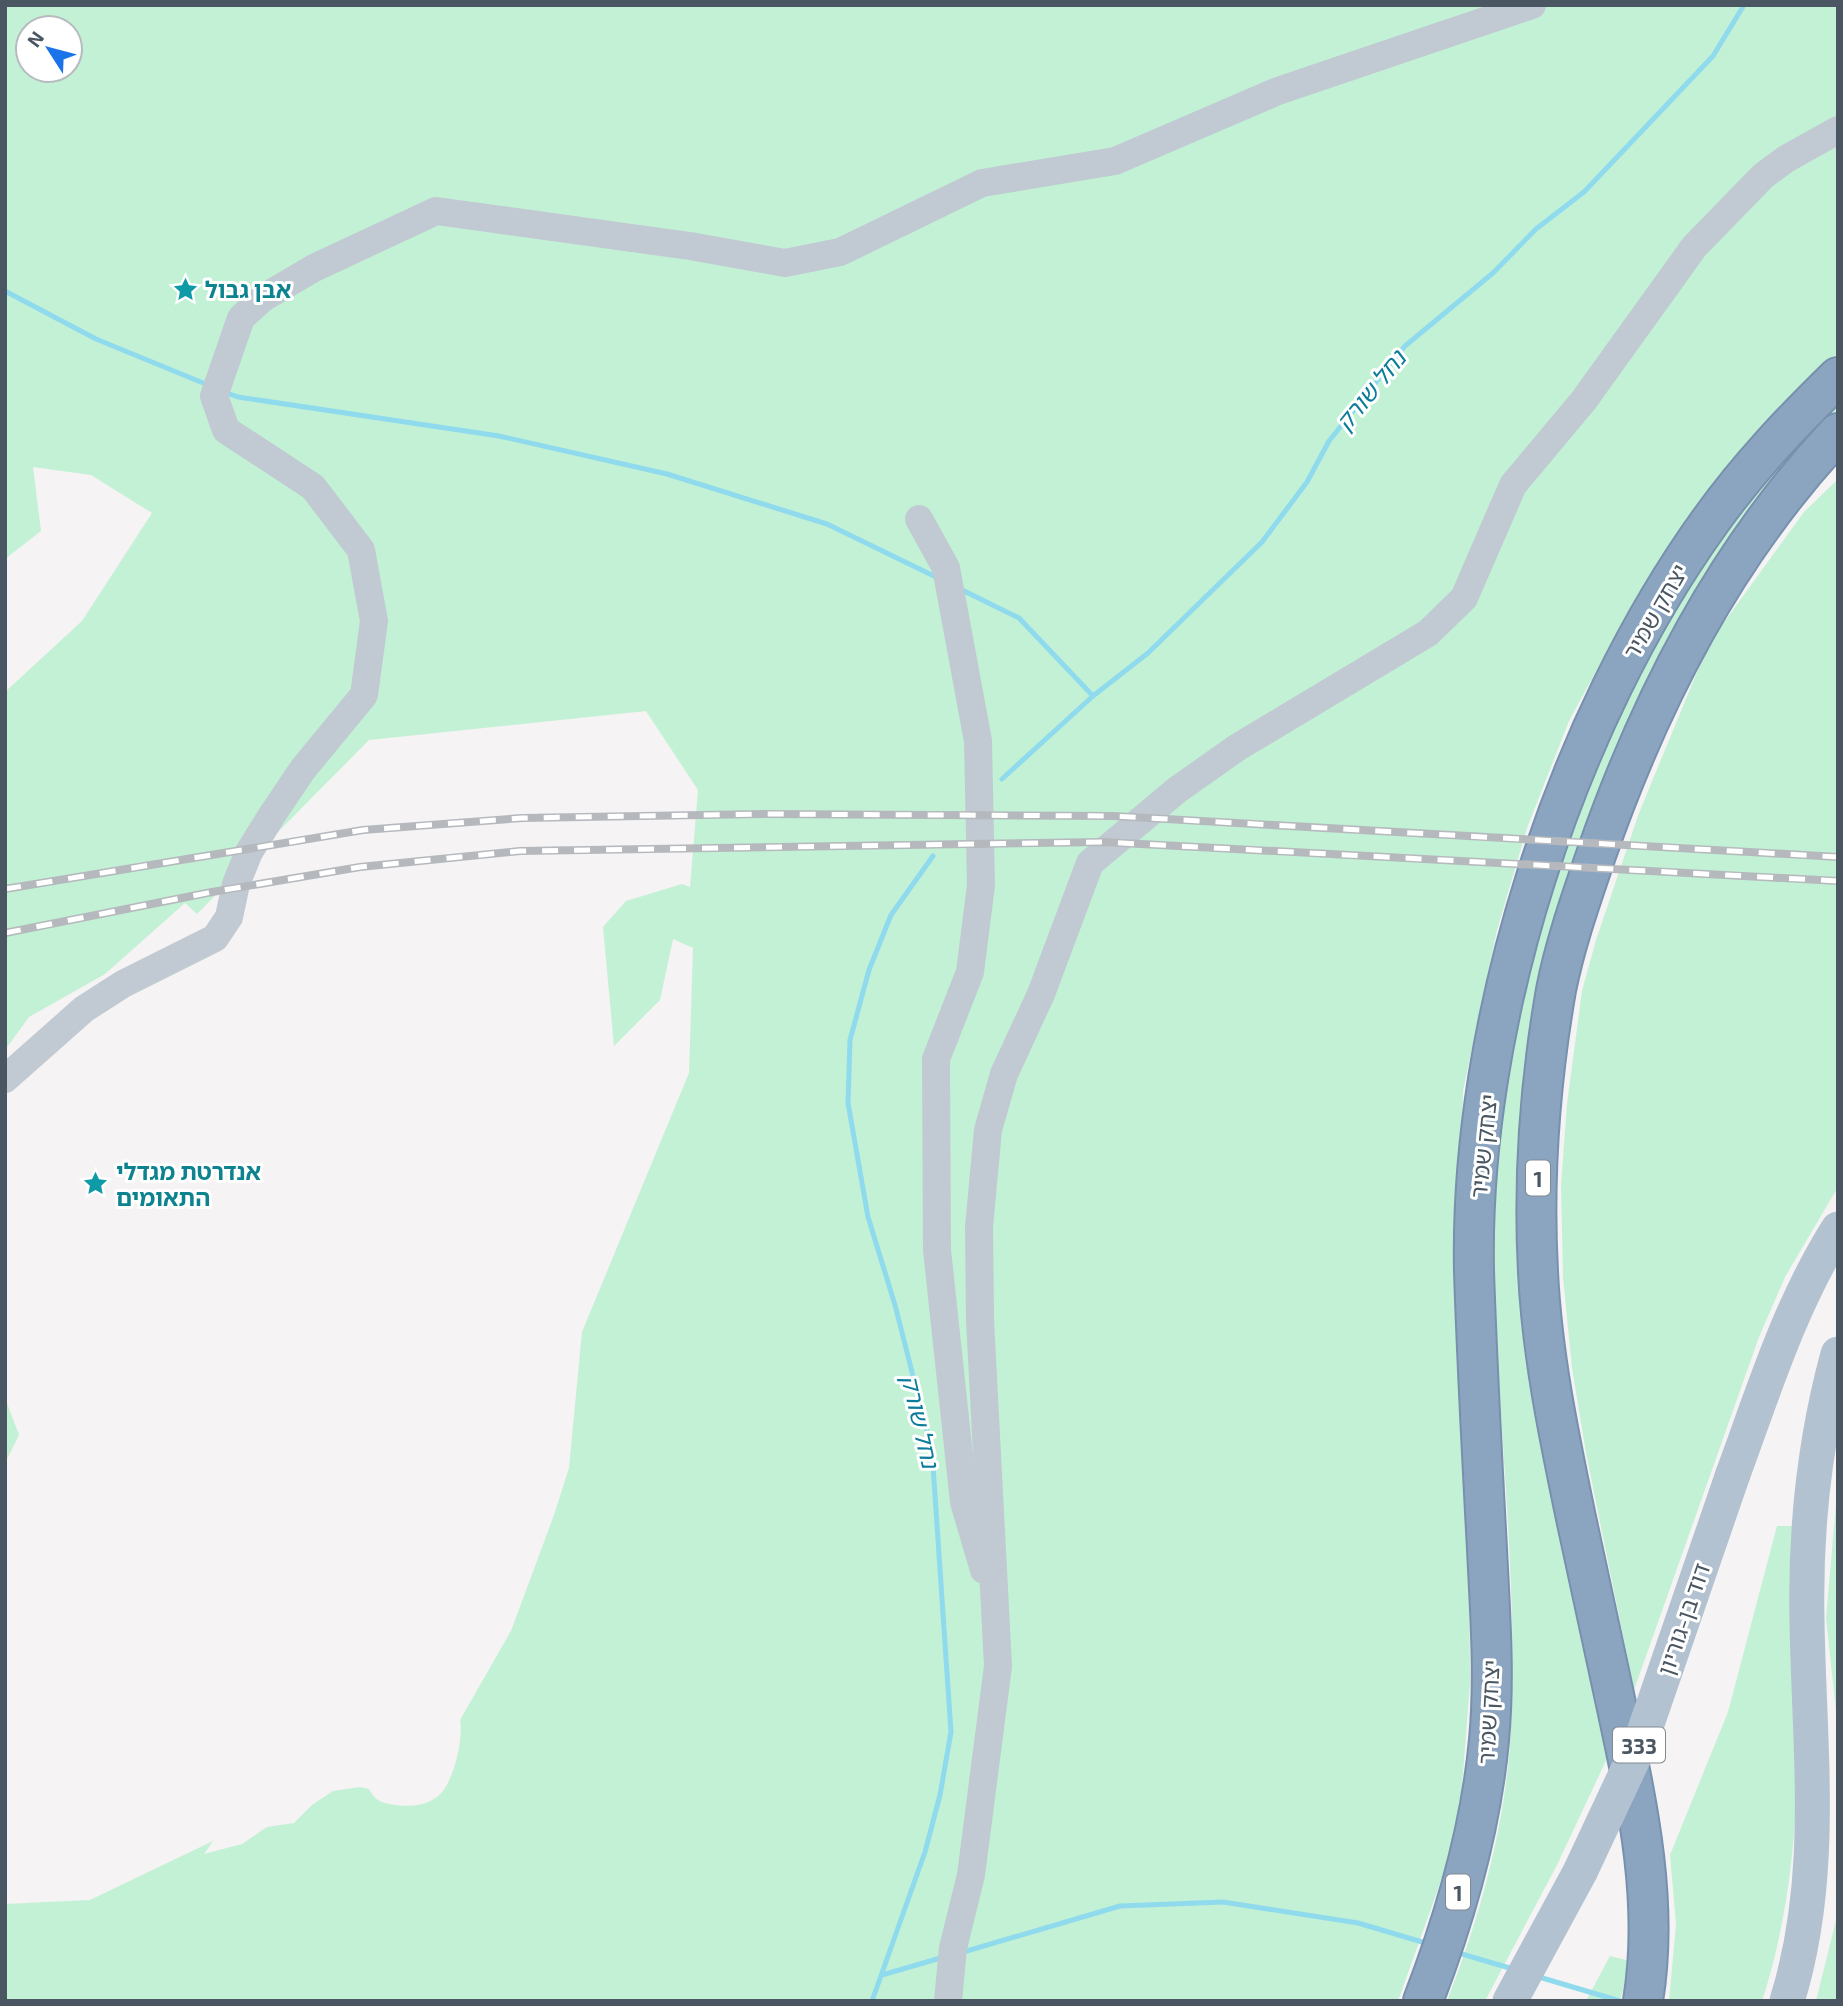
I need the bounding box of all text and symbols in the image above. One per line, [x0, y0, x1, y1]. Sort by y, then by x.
north arrow [14, 14, 84, 84]
text: N [22, 26, 48, 51]
place icon: אבן גבול [171, 275, 199, 303]
place label: אבן גבול [205, 275, 291, 303]
water label: נחל שורק [1329, 343, 1412, 436]
street label: יצחק שמיר [1617, 559, 1693, 663]
street label: יצחק שמיר [1464, 1092, 1502, 1200]
place label: אנדרטת מגדלי התאומים [116, 1157, 261, 1211]
road number: 1 [1526, 1160, 1550, 1196]
place icon: אנדרטת מגדלי התאומים [82, 1170, 110, 1198]
water label: נחל שורק [896, 1371, 946, 1472]
street label: דוד בן-גוריון [1651, 1559, 1715, 1679]
street label: יצחק שמיר [1471, 1659, 1505, 1765]
road number: 333 [1613, 1728, 1665, 1762]
road number: 1 [1446, 1874, 1470, 1910]

